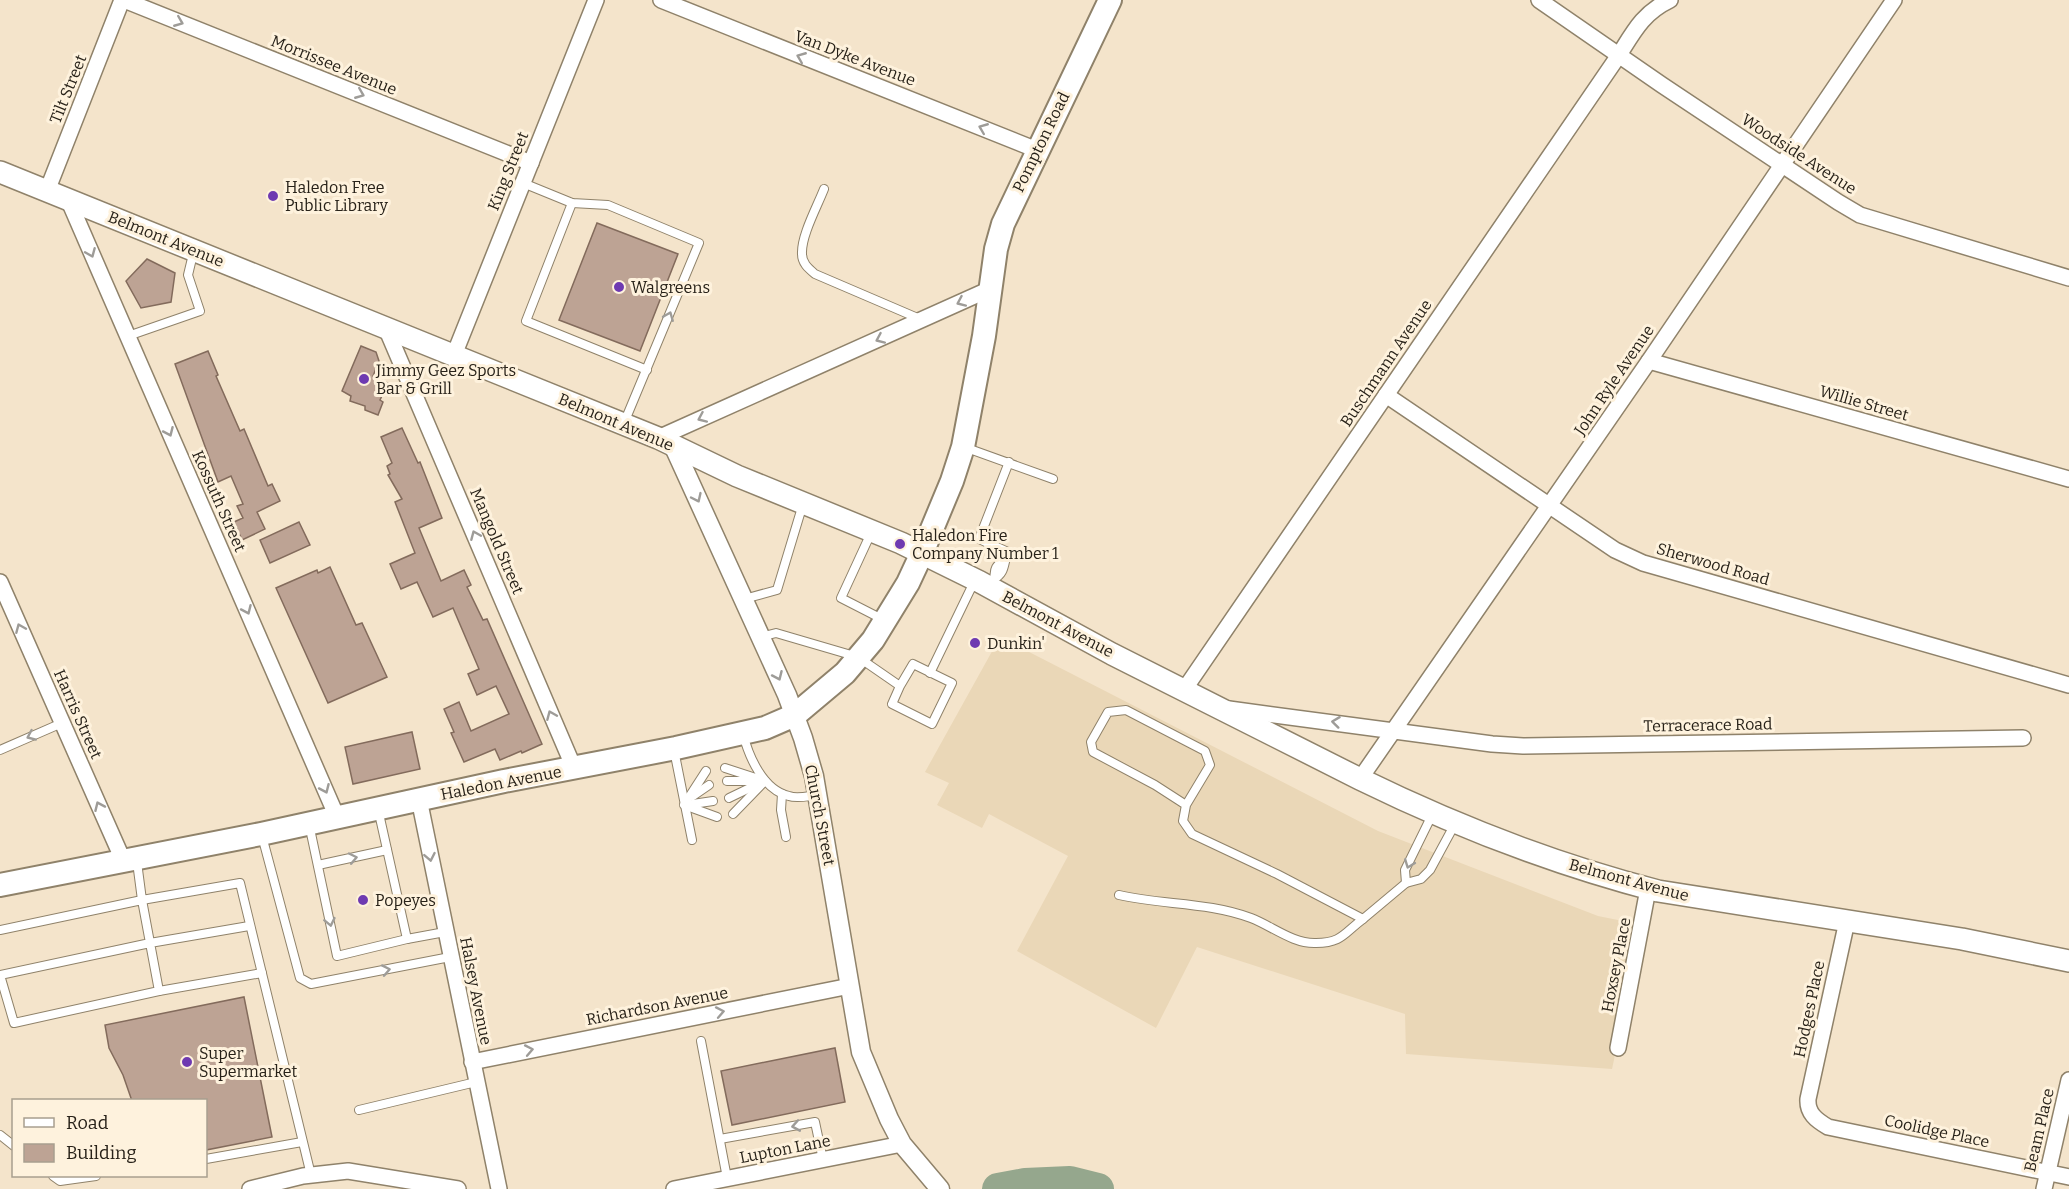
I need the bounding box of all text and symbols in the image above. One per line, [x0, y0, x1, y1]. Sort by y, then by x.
one-way arrow [172, 15, 183, 27]
street label: Van Dyke Avenue [792, 26, 918, 90]
street label: Morrissee Avenue [268, 31, 400, 99]
street label: Tilt Street [46, 52, 90, 126]
one-way arrow [797, 52, 808, 64]
one-way arrow [353, 87, 364, 99]
street label: Pompton Road [1009, 88, 1074, 195]
street label: Woodside Avenue [1738, 110, 1860, 198]
one-way arrow [978, 123, 989, 135]
street label: King Street [484, 129, 532, 213]
place label: Haledon Free Public Library [285, 178, 389, 215]
marker: Haledon Free Public Library [266, 189, 280, 203]
street label: Belmont Avenue [105, 207, 227, 271]
one-way arrow [84, 246, 96, 257]
place label: Walgreens [631, 278, 710, 297]
marker: Walgreens [612, 280, 626, 294]
one-way arrow [957, 295, 968, 307]
street label: Buschmann Avenue [1336, 296, 1436, 430]
one-way arrow [662, 311, 674, 322]
street label: John Ryle Avenue [1570, 321, 1658, 440]
one-way arrow [875, 331, 886, 343]
place label: Jimmy Geez Sports Bar & Grill [375, 361, 516, 398]
marker: Jimmy Geez Sports Bar & Grill [357, 372, 371, 386]
street label: Willie Street [1817, 381, 1911, 425]
street label: Belmont Avenue [556, 389, 676, 455]
one-way arrow [697, 411, 708, 423]
one-way arrow [162, 425, 174, 436]
street label: Kossuth Street [188, 447, 250, 555]
street label: Mangold Street [466, 485, 528, 597]
one-way arrow [690, 492, 702, 503]
place label: Haledon Fire Company Number 1 [912, 526, 1059, 563]
one-way arrow [470, 531, 482, 542]
marker: Haledon Fire Company Number 1 [893, 537, 907, 551]
street label: Sherwood Road [1654, 539, 1772, 589]
street label: Belmont Avenue [999, 587, 1117, 661]
one-way arrow [240, 604, 252, 615]
one-way arrow [15, 624, 27, 635]
place label: Dunkin' [987, 634, 1045, 653]
marker: Dunkin' [968, 636, 982, 650]
street label: Harris Street [50, 666, 106, 762]
one-way arrow [771, 669, 783, 680]
one-way arrow [546, 710, 558, 721]
street label: Terracerace Road [1643, 714, 1773, 736]
one-way arrow [1332, 717, 1341, 729]
one-way arrow [26, 729, 37, 741]
street label: Haledon Avenue [439, 762, 563, 804]
street label: Church Street [801, 763, 839, 867]
one-way arrow [318, 783, 330, 794]
one-way arrow [95, 802, 107, 813]
one-way arrow [423, 851, 436, 861]
one-way arrow [347, 852, 357, 865]
street label: Belmont Avenue [1567, 855, 1691, 905]
one-way arrow [1403, 859, 1416, 869]
place label: Popeyes [375, 891, 436, 910]
marker: Popeyes [356, 893, 370, 907]
street label: Hoxsey Place [1597, 916, 1635, 1014]
one-way arrow [323, 917, 336, 927]
street label: Halsey Avenue [456, 935, 496, 1047]
street label: Hodges Place [1789, 959, 1829, 1059]
one-way arrow [381, 964, 391, 977]
street label: Richardson Avenue [584, 983, 730, 1029]
one-way arrow [715, 1006, 725, 1019]
place label: Super Supermarket [199, 1044, 297, 1081]
one-way arrow [524, 1044, 534, 1057]
marker: Super Supermarket [180, 1055, 194, 1069]
street label: Beam Place [2020, 1086, 2058, 1174]
legend [12, 1099, 207, 1177]
street label: Coolidge Place [1883, 1111, 1991, 1151]
text: Road [66, 1112, 109, 1134]
one-way arrow [791, 1119, 800, 1131]
street label: Lupton Lane [738, 1131, 832, 1167]
text: Building [66, 1142, 137, 1164]

